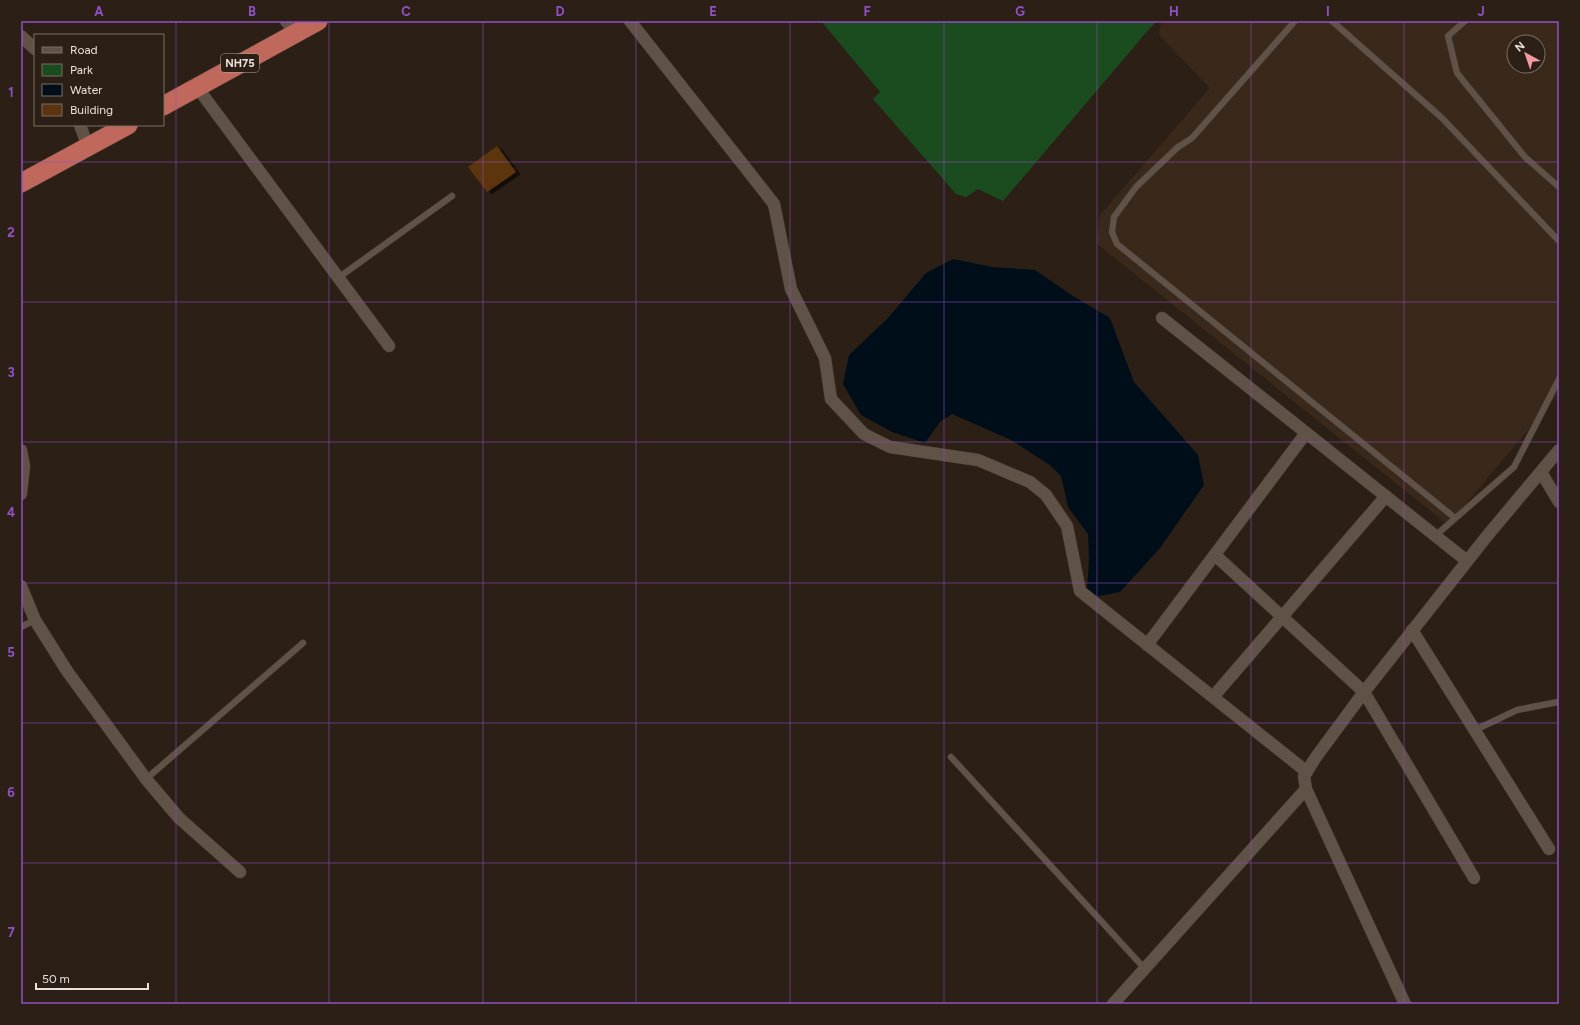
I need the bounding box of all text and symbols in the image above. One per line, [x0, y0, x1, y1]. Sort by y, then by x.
text: A [94, 4, 104, 19]
text: B [248, 4, 256, 19]
text: C [401, 4, 411, 19]
text: D [555, 4, 565, 19]
text: E [709, 4, 717, 19]
text: F [863, 4, 871, 19]
text: G [1015, 4, 1025, 19]
text: H [1169, 4, 1179, 19]
text: I [1326, 4, 1330, 19]
text: J [1477, 4, 1485, 19]
legend [34, 34, 164, 126]
north arrow [1506, 34, 1546, 74]
text: N [1512, 39, 1527, 54]
text: Road [70, 43, 98, 57]
road number: NH75 [221, 54, 259, 72]
text: Park [70, 63, 93, 77]
text: Water [70, 83, 102, 97]
text: 1 [8, 85, 14, 100]
text: Building [70, 103, 113, 117]
text: 2 [7, 225, 15, 240]
text: 3 [7, 365, 15, 380]
text: 4 [7, 505, 15, 520]
text: 5 [7, 645, 15, 660]
text: 6 [7, 785, 15, 800]
text: 7 [7, 925, 15, 940]
scale bar [36, 965, 148, 991]
text: 50 m [42, 972, 70, 986]

